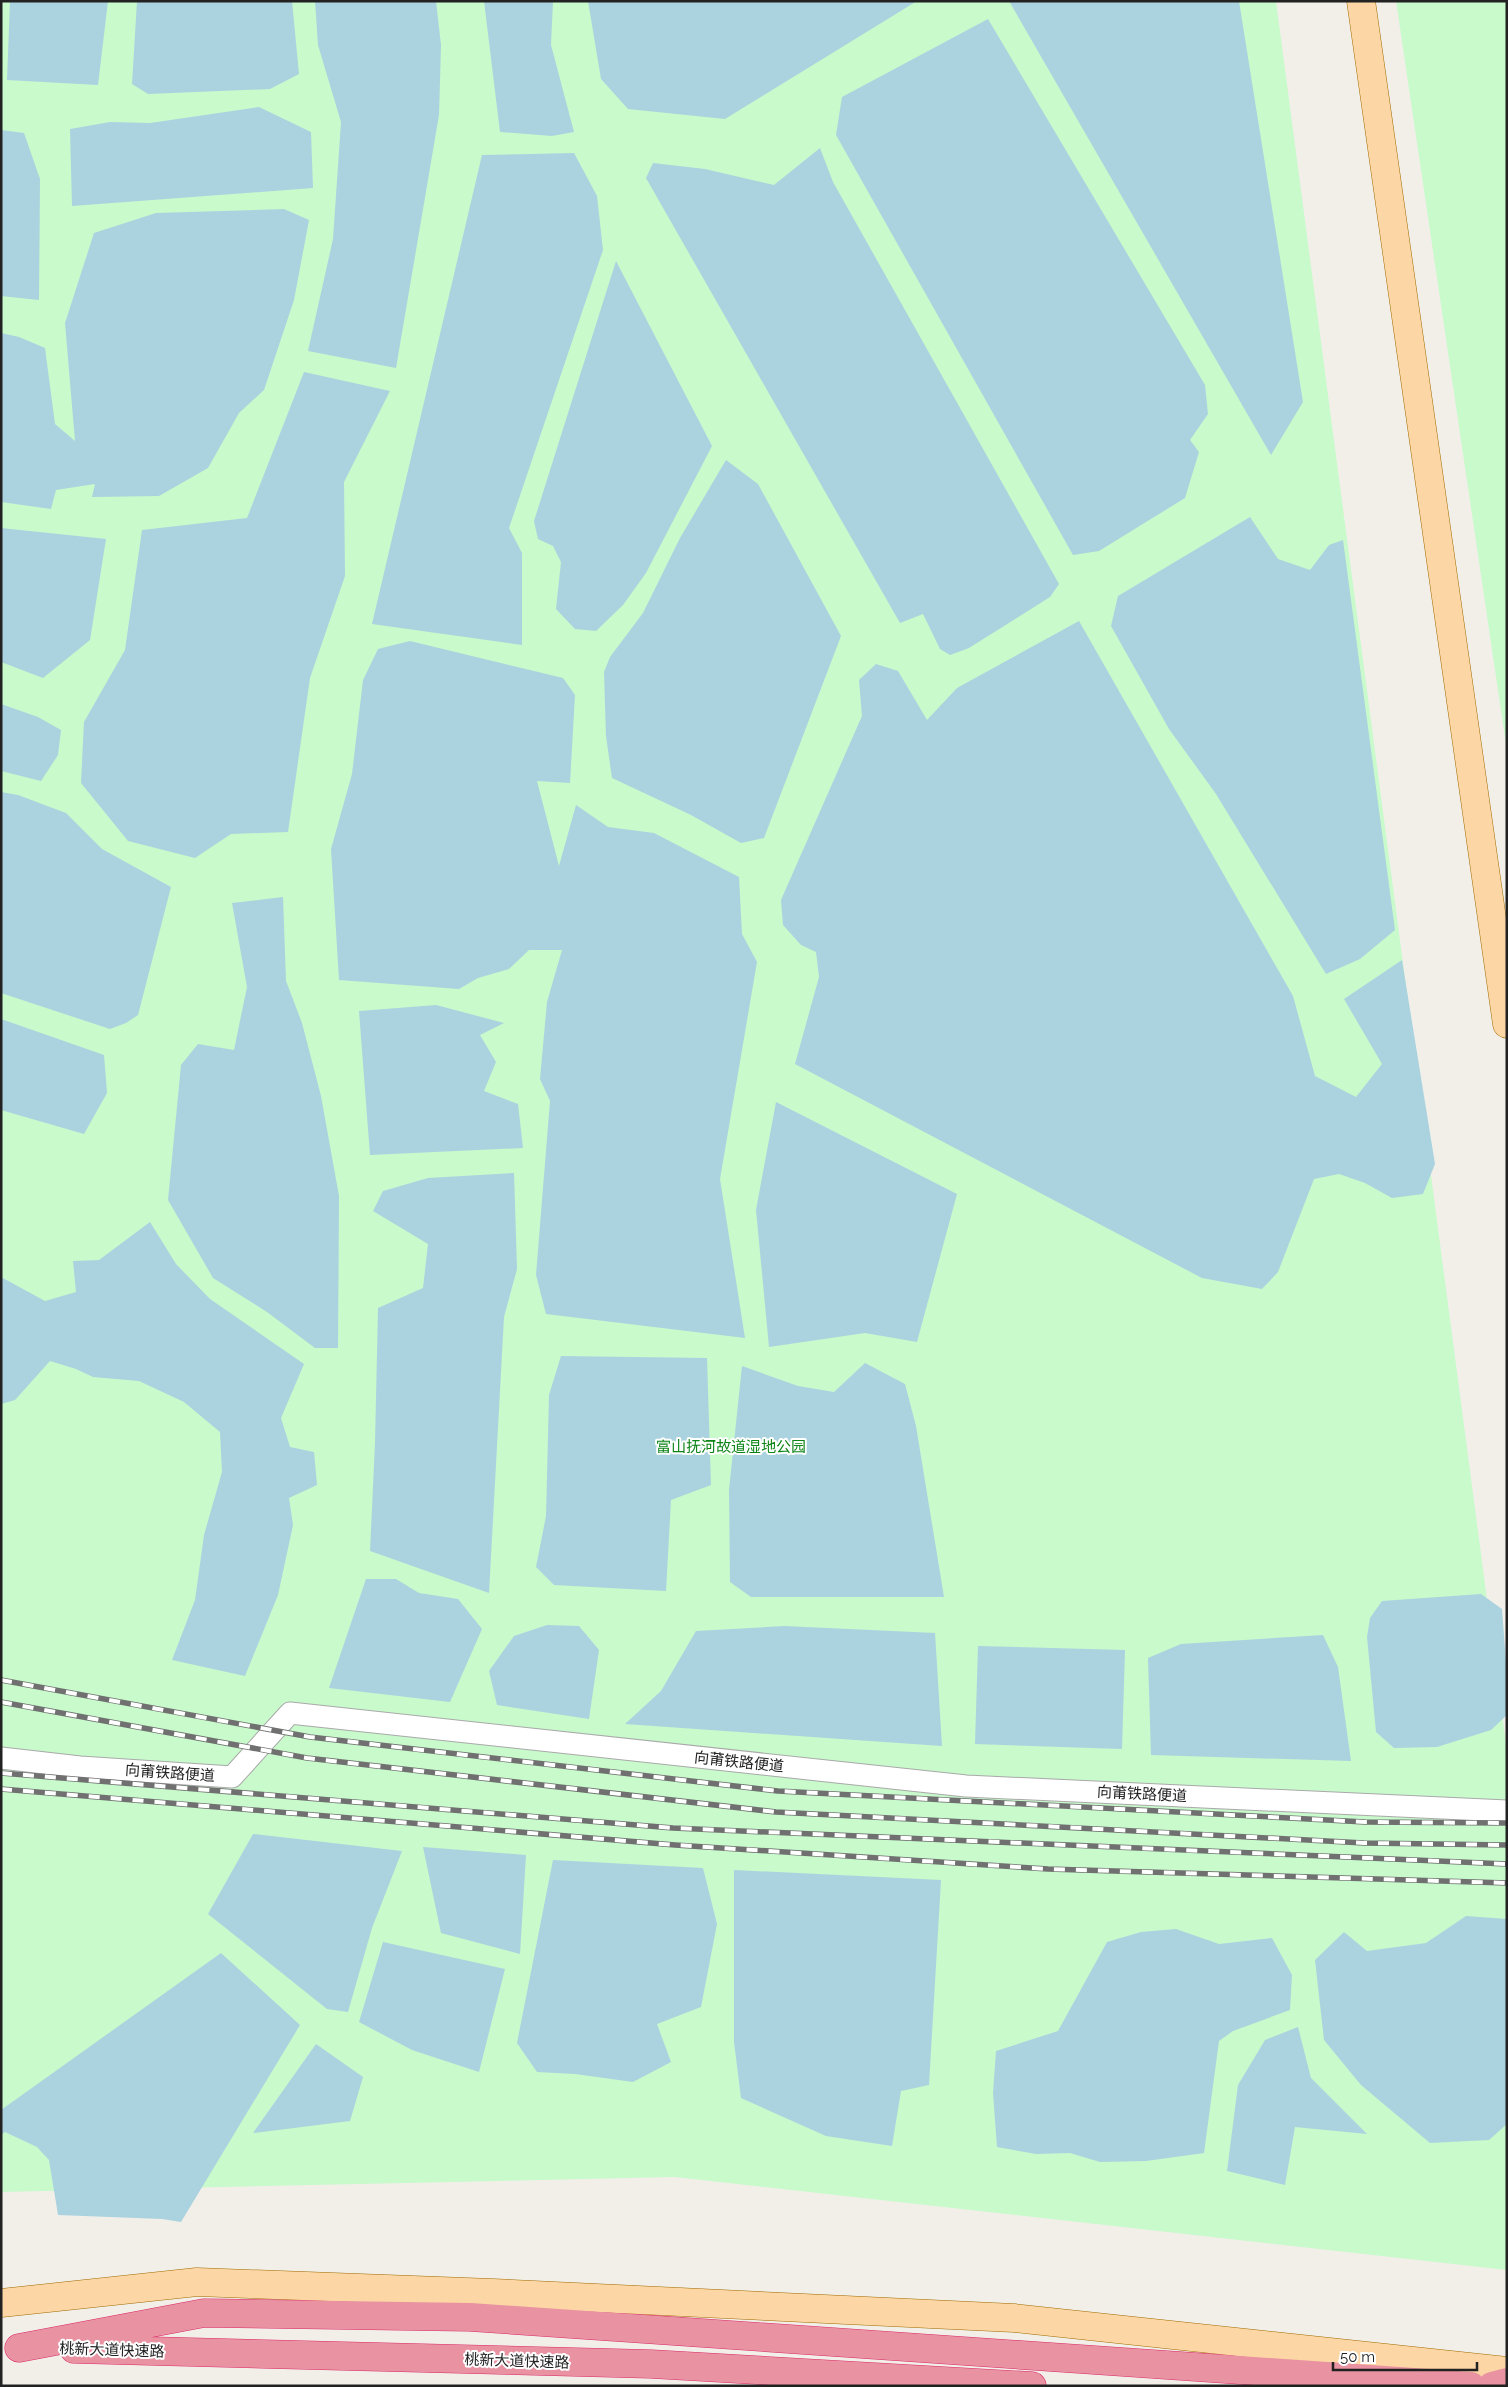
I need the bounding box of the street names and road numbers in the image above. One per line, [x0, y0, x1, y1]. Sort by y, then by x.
street label: 向莆铁路便道 [693, 1748, 785, 1776]
street label: 向莆铁路便道 [124, 1761, 216, 1785]
street label: 向莆铁路便道 [1097, 1783, 1187, 1805]
street label: 桃新大道快速路 [59, 2339, 165, 2361]
street label: 桃新大道快速路 [464, 2350, 570, 2372]

